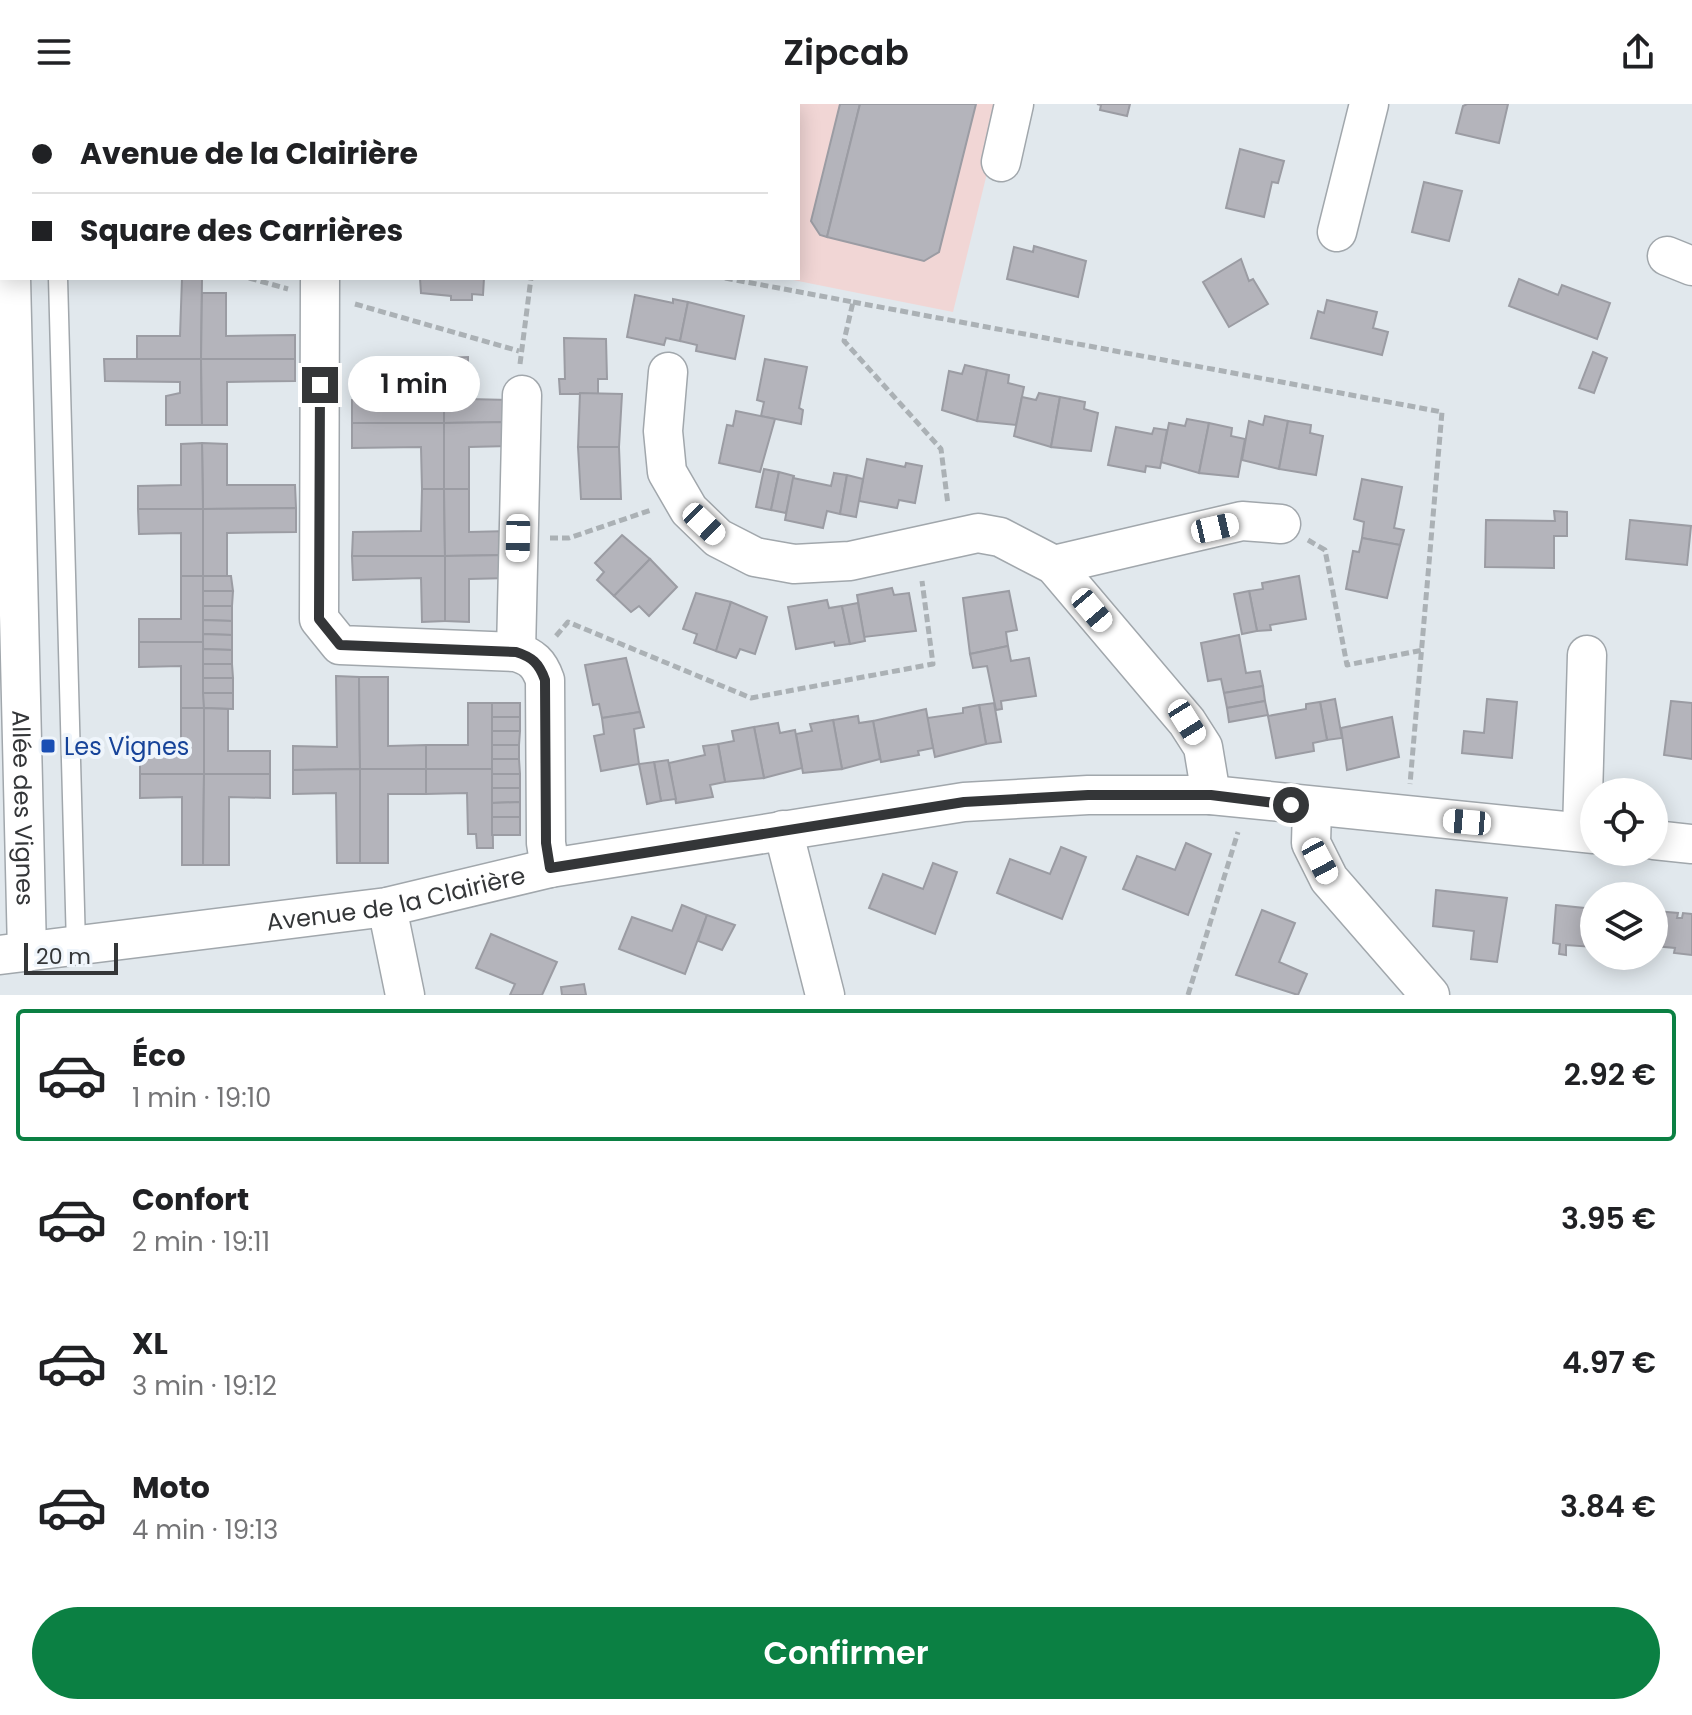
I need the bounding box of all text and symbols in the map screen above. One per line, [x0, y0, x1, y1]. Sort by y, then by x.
text: Zipcab [783, 27, 909, 78]
icon: menu [32, 30, 76, 74]
icon: share [1616, 30, 1660, 74]
text: Avenue de la Clairière [80, 132, 418, 175]
text: Square des Carrières [80, 209, 403, 252]
callout: 1 min [348, 357, 480, 413]
text: 1 min [380, 366, 448, 402]
route end [302, 367, 338, 403]
car [678, 499, 730, 549]
car [1189, 511, 1241, 545]
car [506, 514, 530, 562]
car [1067, 584, 1117, 636]
car [1164, 695, 1210, 749]
street label: Allée des Vignes [5, 710, 42, 906]
place label: Les Vignes [64, 730, 189, 763]
marker: Les Vignes [39, 737, 57, 755]
map controls [1580, 778, 1668, 970]
button: locate [1580, 778, 1668, 866]
route start [1273, 787, 1309, 823]
car [1442, 808, 1492, 836]
car [1298, 834, 1342, 888]
street label: Avenue de la Clairière [264, 858, 528, 938]
button: layers [1580, 882, 1668, 970]
scale bar [24, 939, 118, 975]
text: 20 m [36, 941, 91, 972]
text: Éco [132, 1034, 186, 1077]
icon: car [36, 1039, 108, 1111]
text: 2.92 € [1564, 1053, 1656, 1096]
text: 1 min · 19:10 [132, 1080, 271, 1116]
text: Confort [132, 1178, 249, 1221]
icon: car [36, 1183, 108, 1255]
text: 3.95 € [1561, 1197, 1656, 1240]
text: 2 min · 19:11 [132, 1224, 270, 1260]
text: XL [132, 1322, 168, 1365]
icon: car [36, 1327, 108, 1399]
text: 4.97 € [1562, 1341, 1656, 1384]
text: 3 min · 19:12 [132, 1368, 277, 1404]
text: Moto [132, 1466, 210, 1509]
icon: car [36, 1471, 108, 1543]
text: 3.84 € [1560, 1485, 1656, 1528]
text: 4 min · 19:13 [132, 1512, 278, 1548]
button: Confirmer [32, 1607, 1660, 1699]

